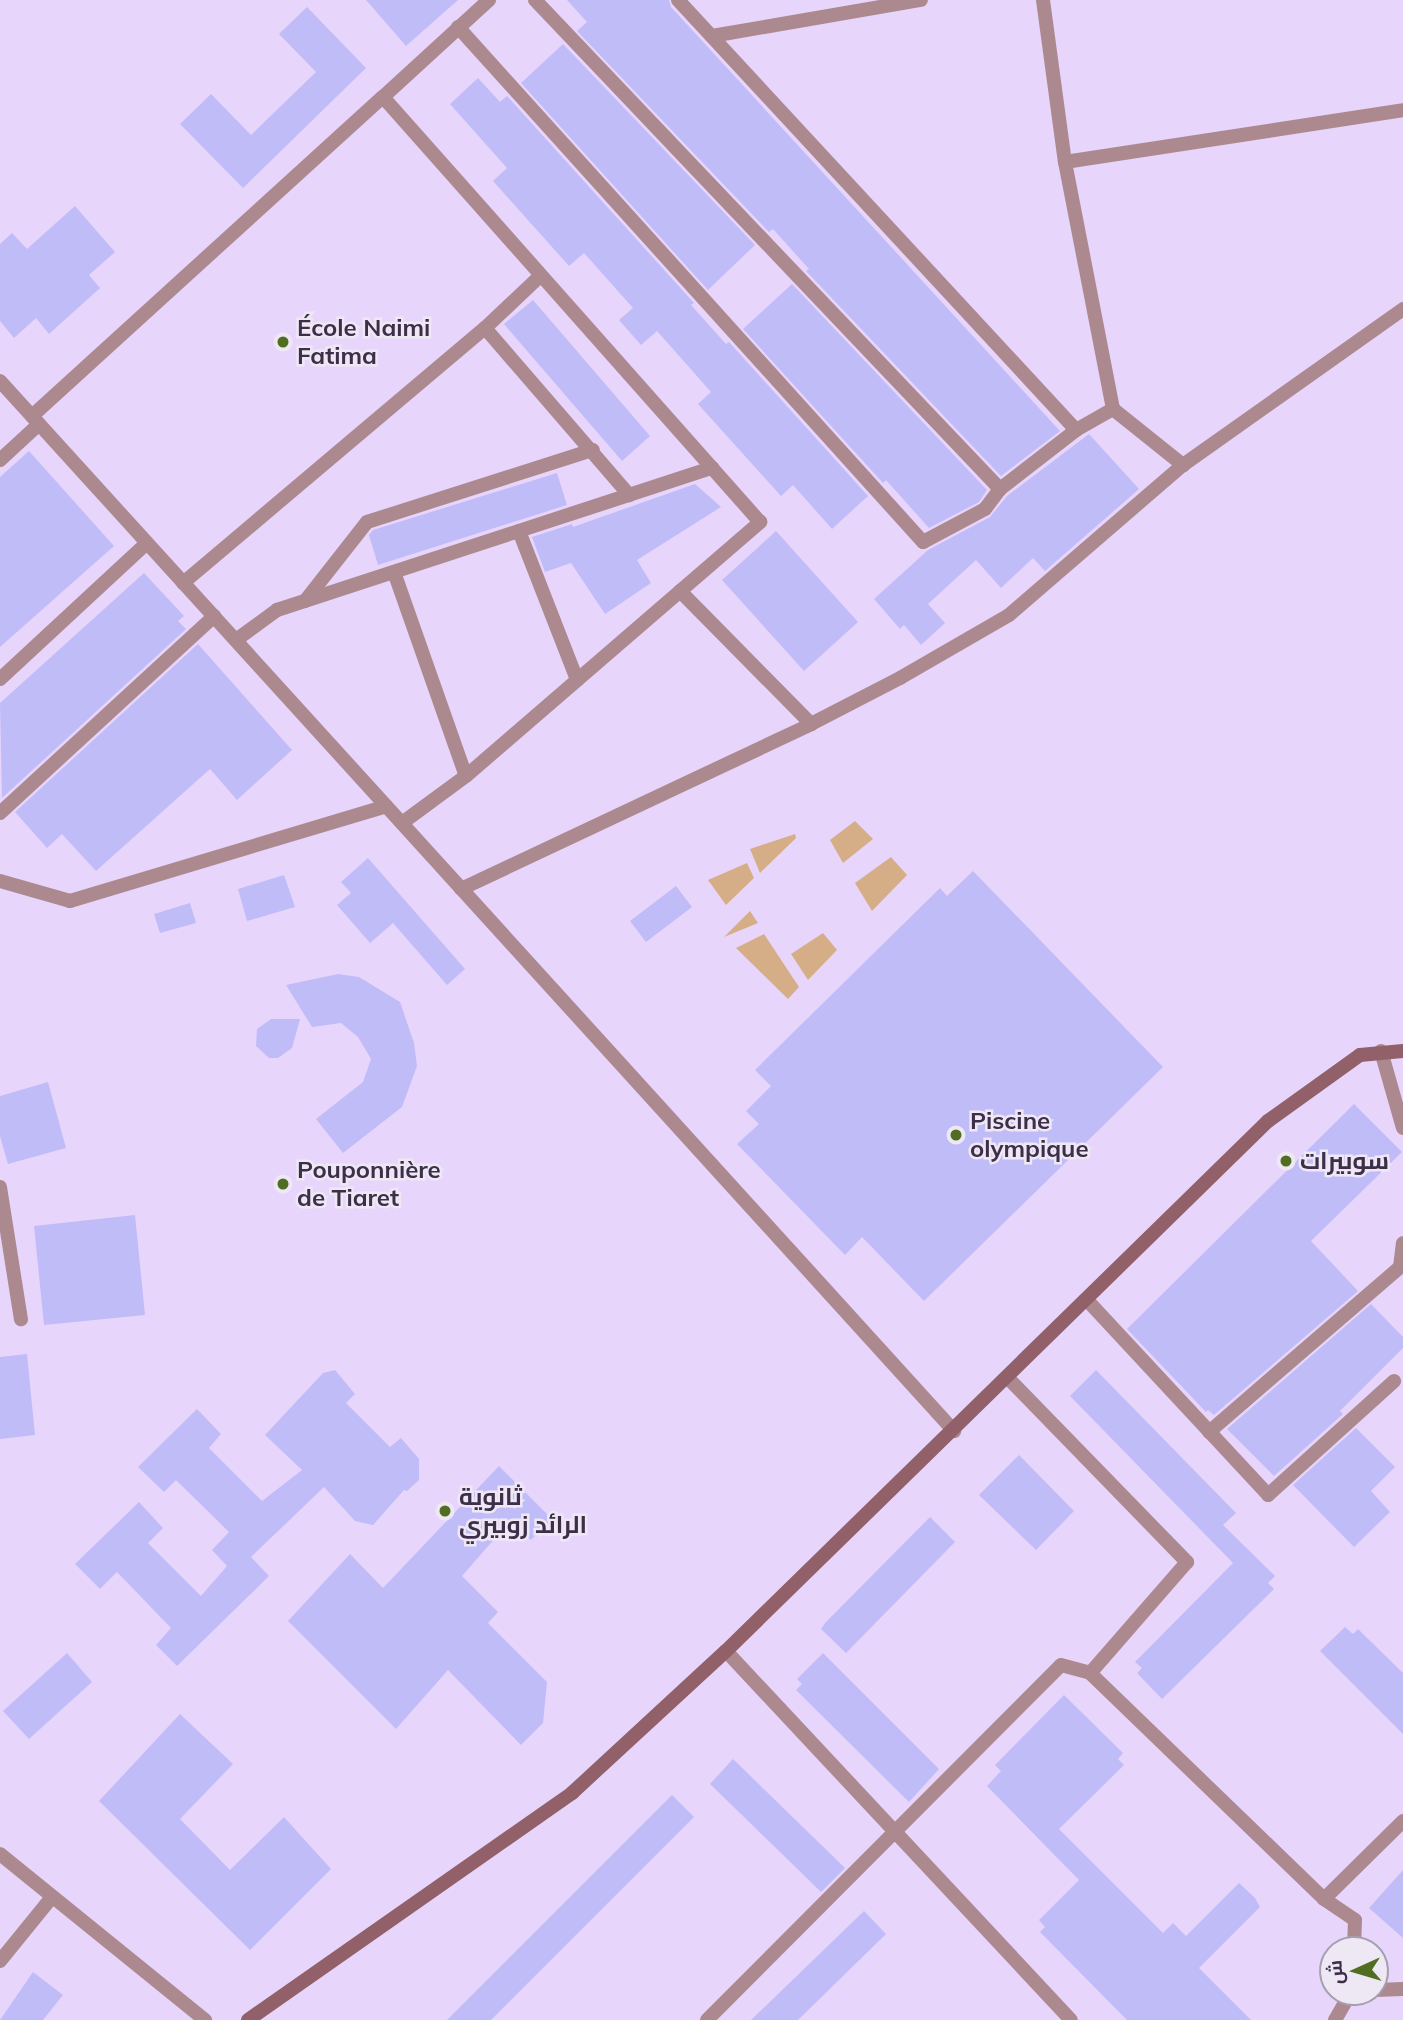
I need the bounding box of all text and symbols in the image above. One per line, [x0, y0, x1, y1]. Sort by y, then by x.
place label: École Naimi Fatima [297, 314, 430, 370]
marker: École Naimi Fatima [275, 334, 291, 350]
place label: Piscine olympique [970, 1107, 1089, 1163]
marker: Piscine olympique [948, 1127, 964, 1143]
place label: سوبيرات [1300, 1147, 1389, 1175]
marker: سوبيرات [1278, 1153, 1294, 1169]
place label: Pouponnière de Tiaret [297, 1156, 441, 1212]
marker: Pouponnière de Tiaret [275, 1176, 291, 1192]
place label: ثانوية الرائد زوبيري [459, 1483, 587, 1539]
marker: ثانوية الرائد زوبيري [437, 1503, 453, 1519]
north arrow [1319, 1936, 1389, 2006]
text: ش [1322, 1959, 1348, 1985]

